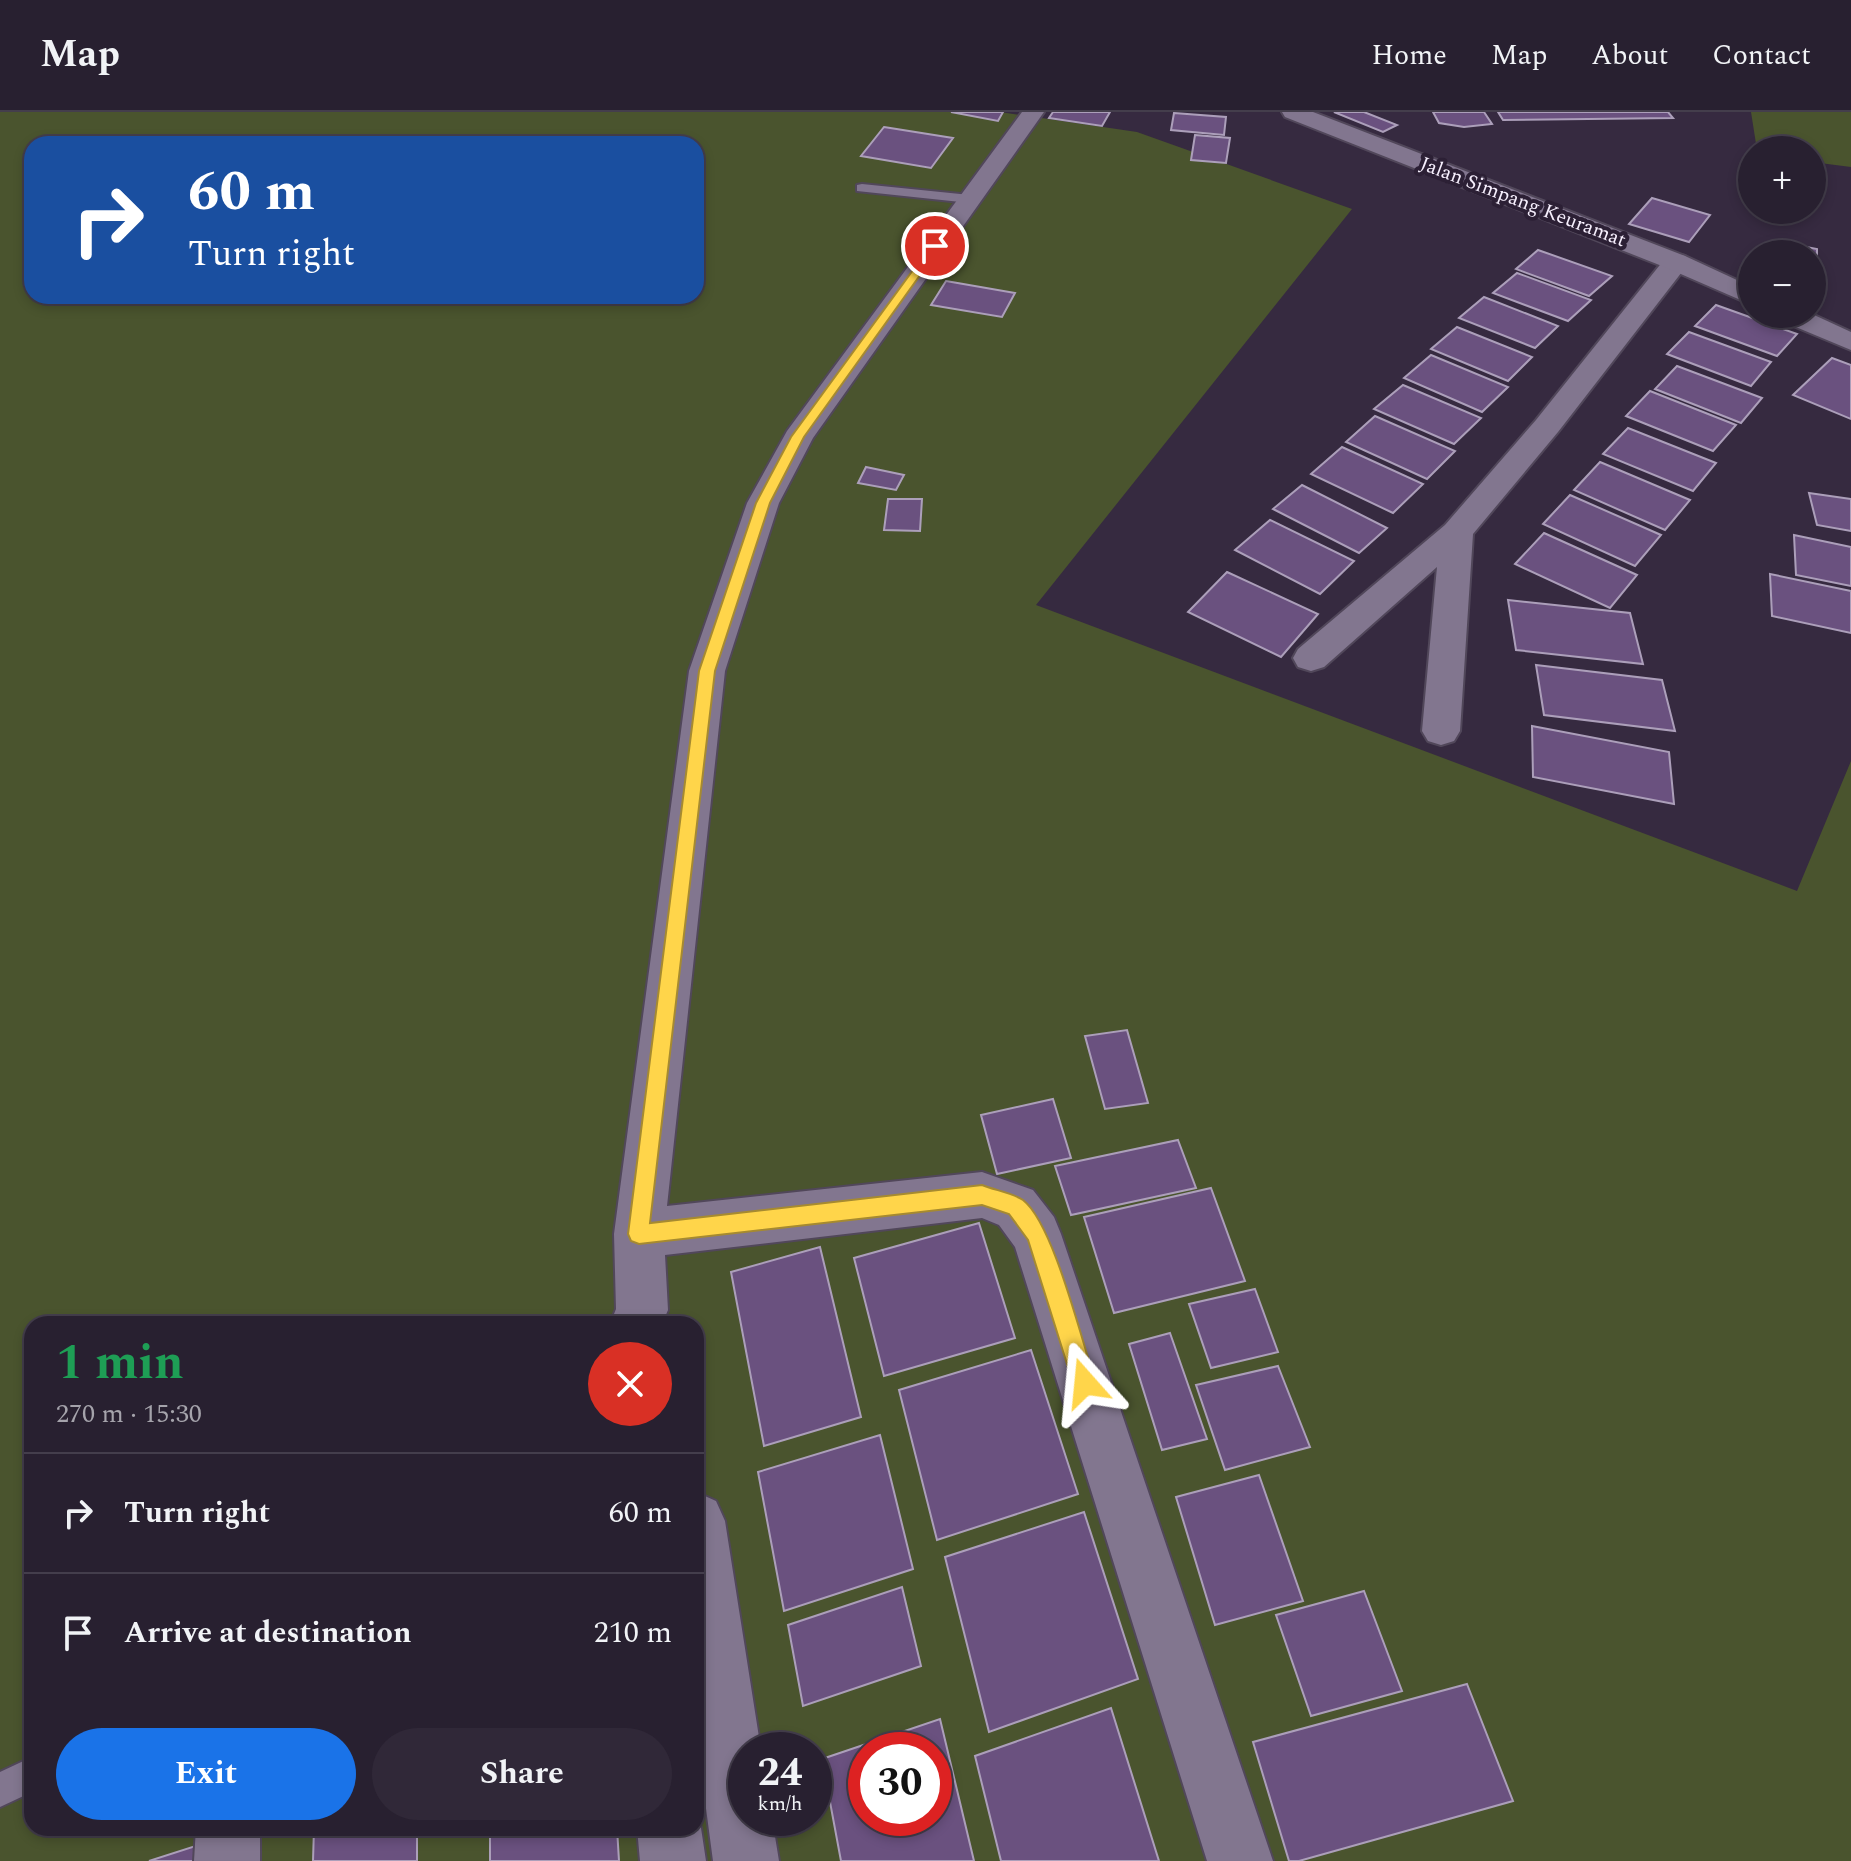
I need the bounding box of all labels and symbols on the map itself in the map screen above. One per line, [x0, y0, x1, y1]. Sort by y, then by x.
street label: Jalan Simpang Keuramat [1416, 149, 1630, 255]
pin [901, 212, 969, 280]
position arrow [1043, 1341, 1127, 1425]
speed limit sign: 30 [848, 1732, 952, 1836]

